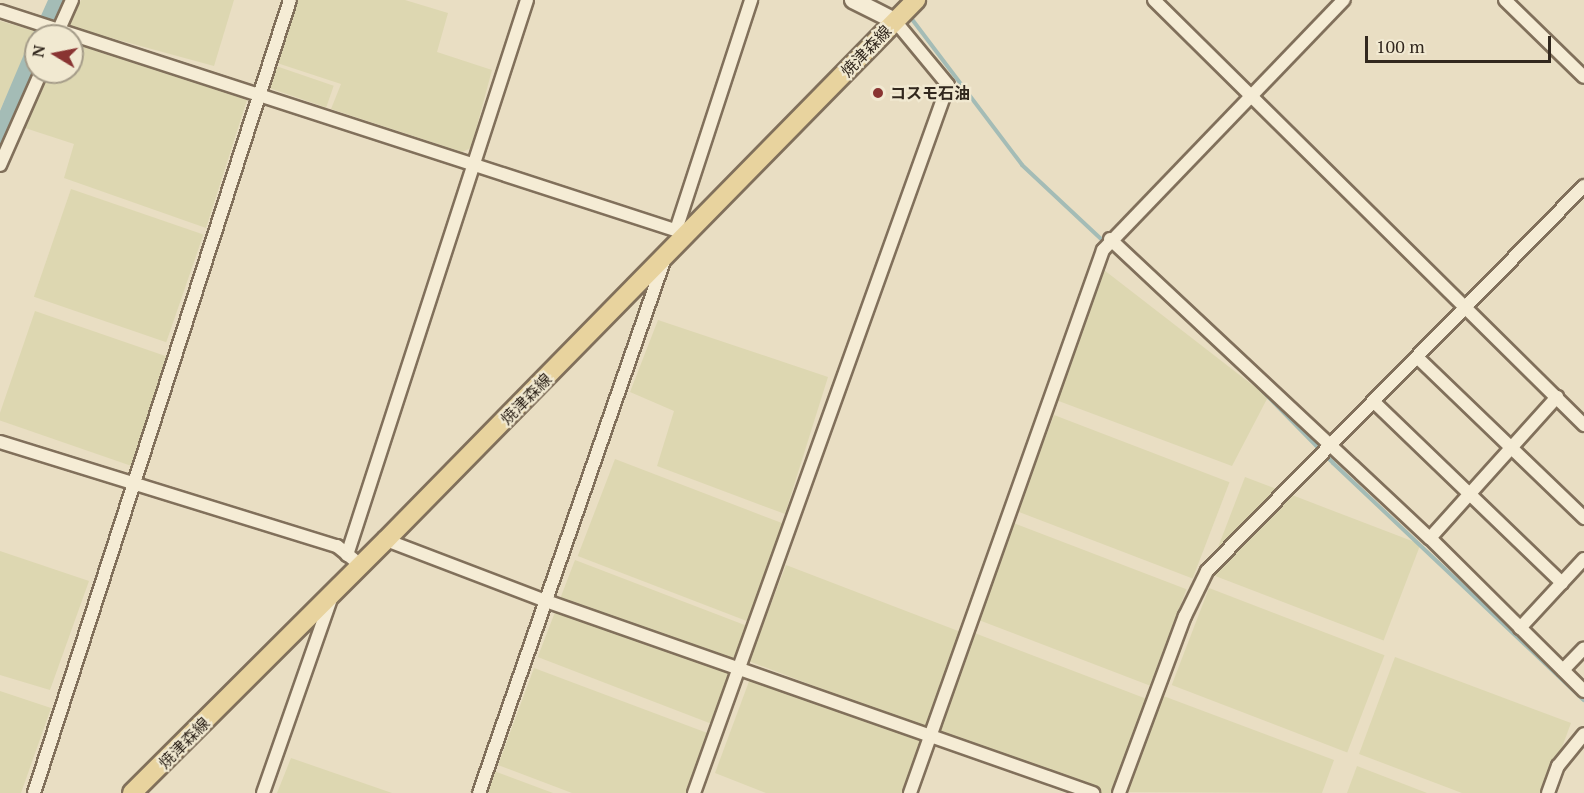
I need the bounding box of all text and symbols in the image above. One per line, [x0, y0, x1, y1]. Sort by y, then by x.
street label: 焼津森線 [837, 21, 895, 81]
north arrow [24, 24, 84, 84]
scale bar [1368, 24, 1554, 62]
text: 100 m [1376, 34, 1425, 58]
text: N [26, 43, 50, 59]
place label: コスモ石油 [890, 83, 970, 103]
marker: コスモ石油 [871, 86, 885, 100]
street label: 焼津森線 [497, 370, 555, 428]
street label: 焼津森線 [155, 714, 213, 772]

